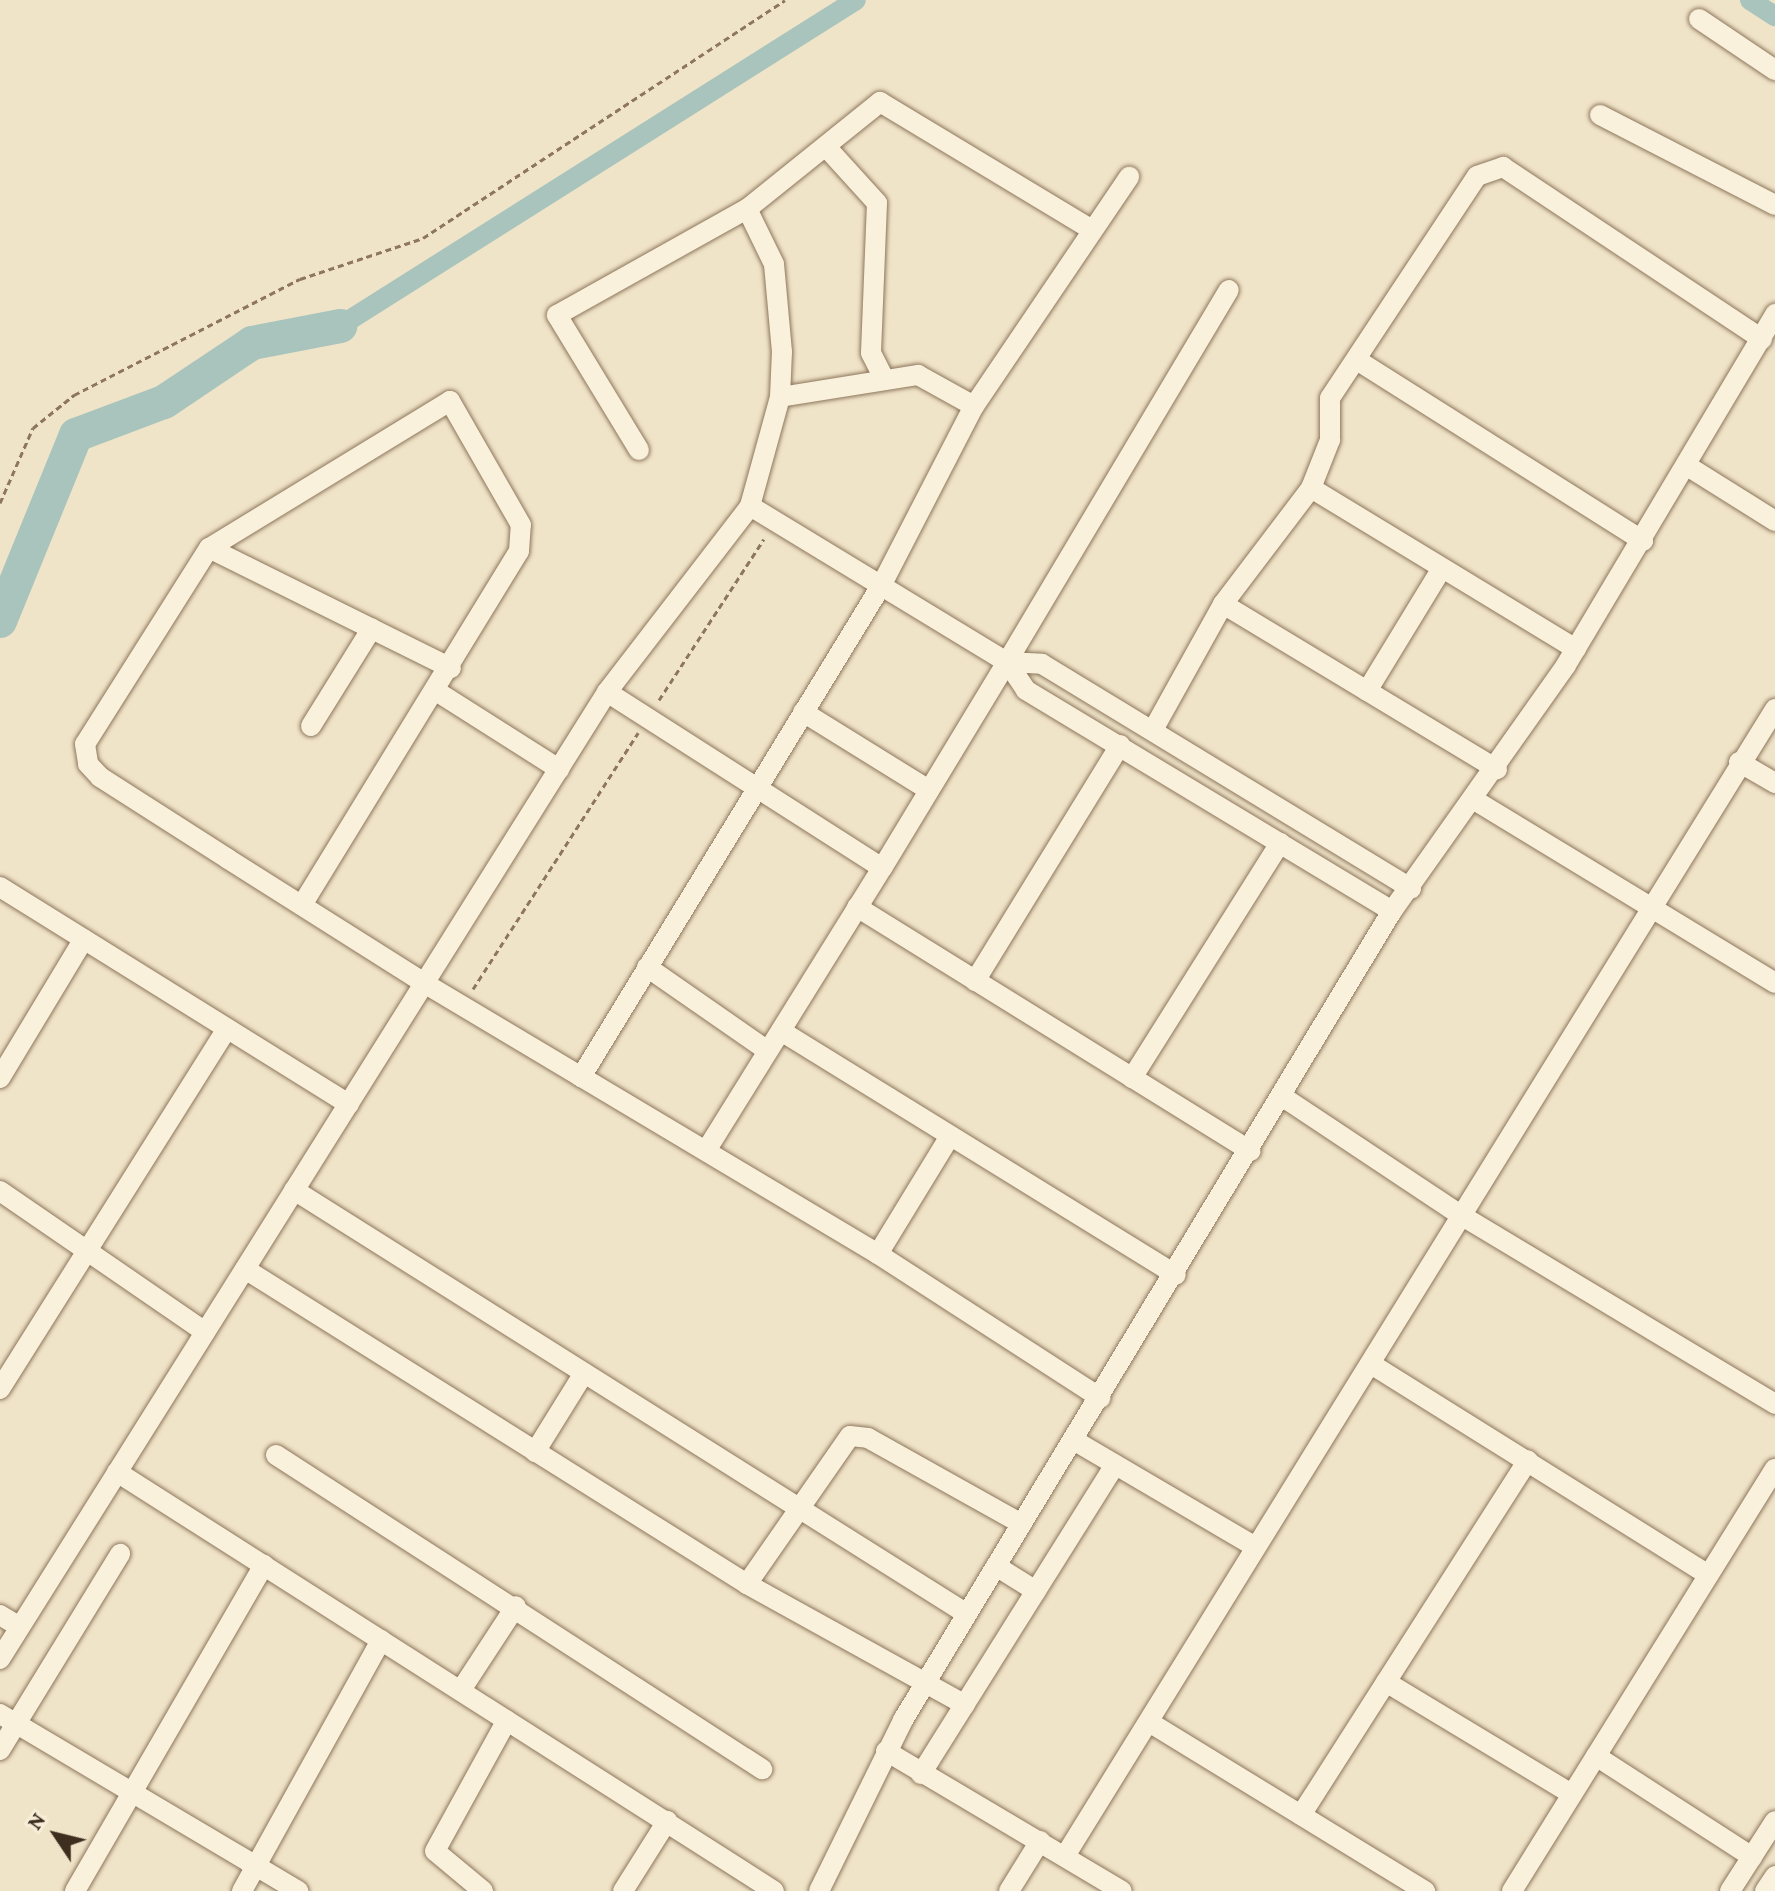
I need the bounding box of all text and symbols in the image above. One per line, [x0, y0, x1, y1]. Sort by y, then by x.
north arrow [16, 1795, 96, 1875]
text: N [21, 1808, 50, 1834]

